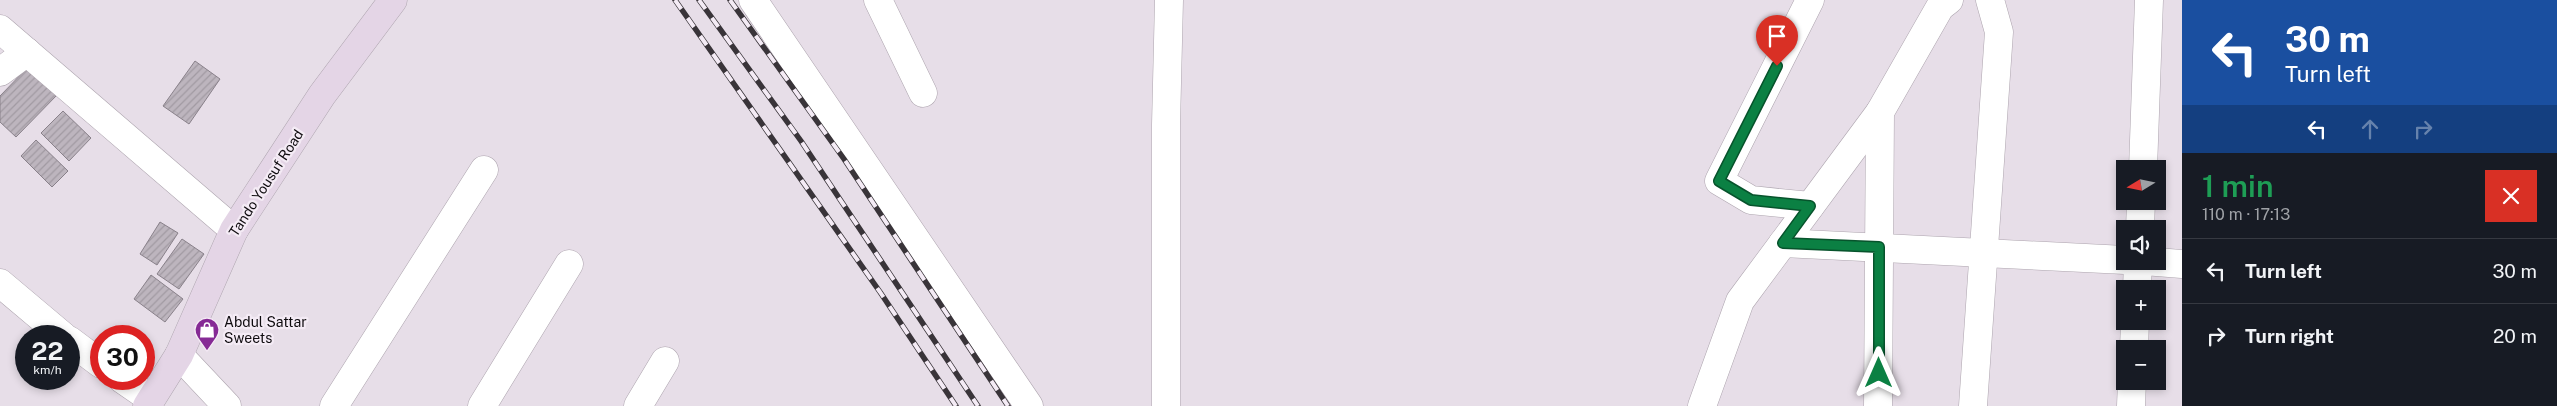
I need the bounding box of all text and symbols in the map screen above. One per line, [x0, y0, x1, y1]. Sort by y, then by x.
pin [1756, 15, 1798, 66]
text: 30 m [2285, 19, 2370, 60]
icon: left [2202, 20, 2267, 85]
icon: arrive [1763, 22, 1791, 50]
text: Turn left [2285, 61, 2371, 87]
icon: left [2303, 115, 2331, 143]
icon: ahead [2356, 115, 2384, 143]
icon: right [2409, 115, 2437, 143]
street label: Tando Yousuf Road [226, 127, 306, 239]
north arrow [2116, 160, 2166, 210]
map controls [2116, 160, 2166, 390]
text: 1 min [2202, 168, 2273, 204]
button: close [2485, 170, 2537, 222]
text: 110 m · 17:13 [2202, 205, 2290, 224]
button: sound [2116, 220, 2166, 270]
icon: left [2202, 257, 2230, 285]
text: Turn left [2245, 260, 2322, 282]
text: 30 m [2492, 260, 2537, 282]
button: + [2116, 280, 2166, 330]
place label: Abdul Sattar Sweets [224, 314, 307, 346]
shop icon: Abdul Sattar Sweets [194, 317, 220, 351]
icon: right [2202, 322, 2230, 350]
speed limit sign: 30 [90, 325, 155, 390]
text: Turn right [2245, 325, 2334, 347]
text: 20 m [2493, 325, 2537, 347]
text: 22 [32, 336, 63, 366]
button: − [2116, 340, 2166, 390]
position arrow [1852, 346, 1904, 398]
text: km/h [33, 363, 62, 377]

